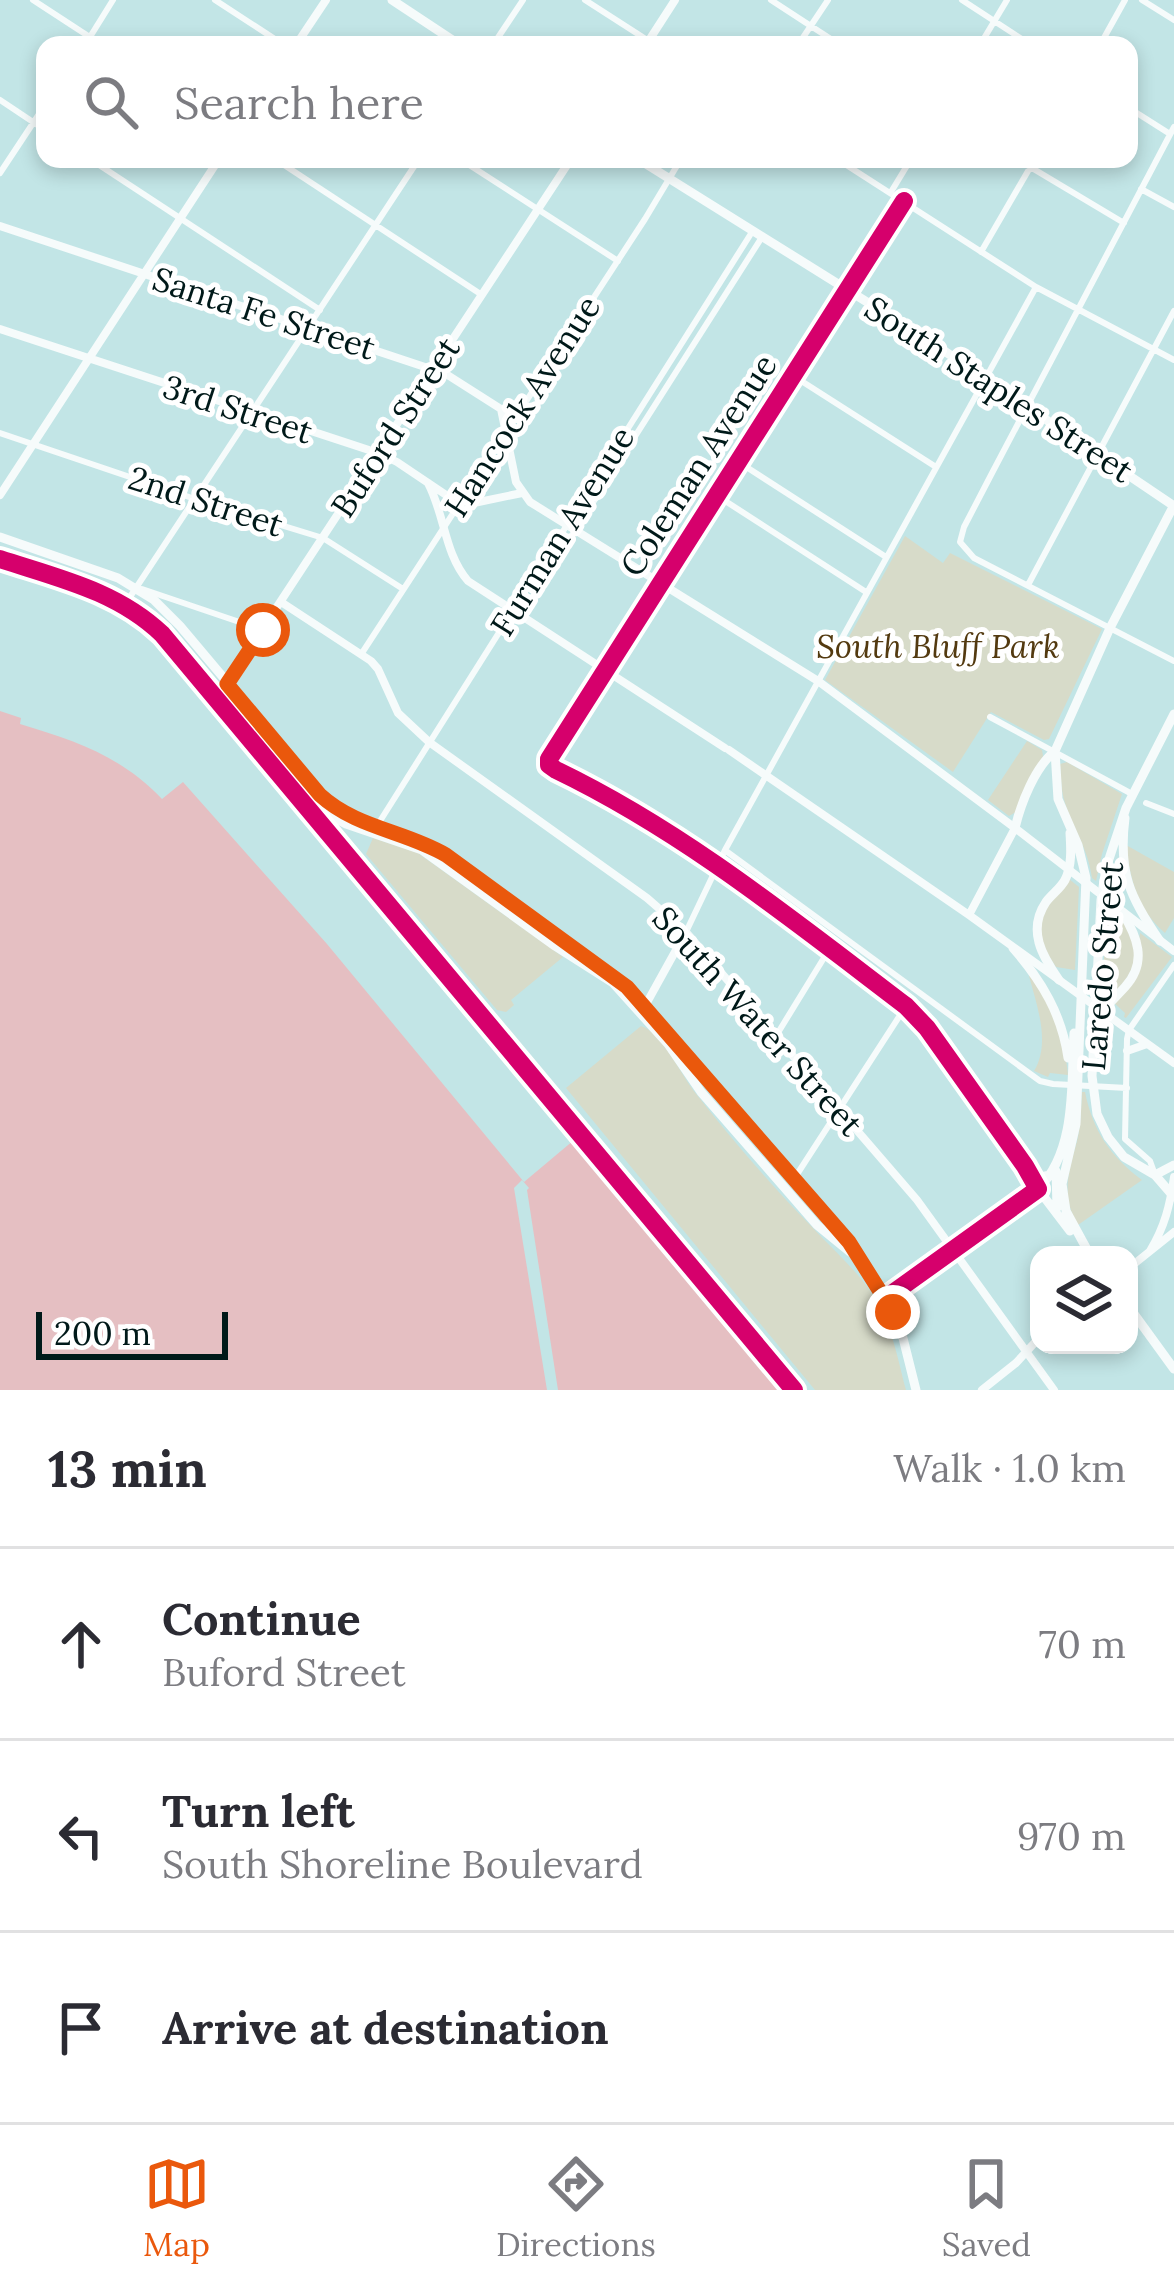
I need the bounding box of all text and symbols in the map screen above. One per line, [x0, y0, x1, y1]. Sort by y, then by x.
search box [36, 36, 1138, 168]
icon: search [78, 69, 144, 135]
text: Search here [174, 74, 424, 131]
street label: Santa Fe Street [147, 257, 381, 369]
street label: South Staples Street [857, 287, 1141, 492]
street label: Hancock Avenue [435, 288, 609, 524]
street label: Buford Street [321, 329, 469, 525]
street label: Coleman Avenue [611, 346, 785, 584]
street label: 3rd Street [158, 365, 318, 453]
street label: Furman Avenue [481, 419, 643, 643]
street label: 2nd Street [124, 456, 289, 546]
route start [236, 603, 290, 657]
park label: South Bluff Park [816, 625, 1060, 667]
street label: Laredo Street [1072, 859, 1132, 1072]
street label: South Water Street [644, 898, 872, 1145]
map controls [1030, 1246, 1138, 1354]
button: layers [1030, 1246, 1138, 1354]
route end [866, 1285, 920, 1339]
scale bar [36, 1306, 228, 1359]
text: 200 m [54, 1312, 151, 1354]
text: 13 min [48, 1436, 207, 1501]
text: Walk · 1.0 km [893, 1443, 1126, 1493]
text: Continue [162, 1590, 361, 1647]
icon: ahead [48, 1611, 114, 1677]
text: 70 m [1039, 1619, 1126, 1669]
text: Buford Street [162, 1647, 406, 1697]
text: Turn left [162, 1782, 355, 1839]
icon: left [48, 1803, 114, 1869]
text: 970 m [1017, 1811, 1126, 1861]
text: South Shoreline Boulevard [162, 1839, 643, 1889]
icon: arrive [48, 1995, 114, 2061]
text: Arrive at destination [162, 1999, 609, 2056]
tab: Map [143, 2151, 210, 2265]
tab: Directions [496, 2151, 656, 2265]
tab: Saved [942, 2151, 1031, 2265]

